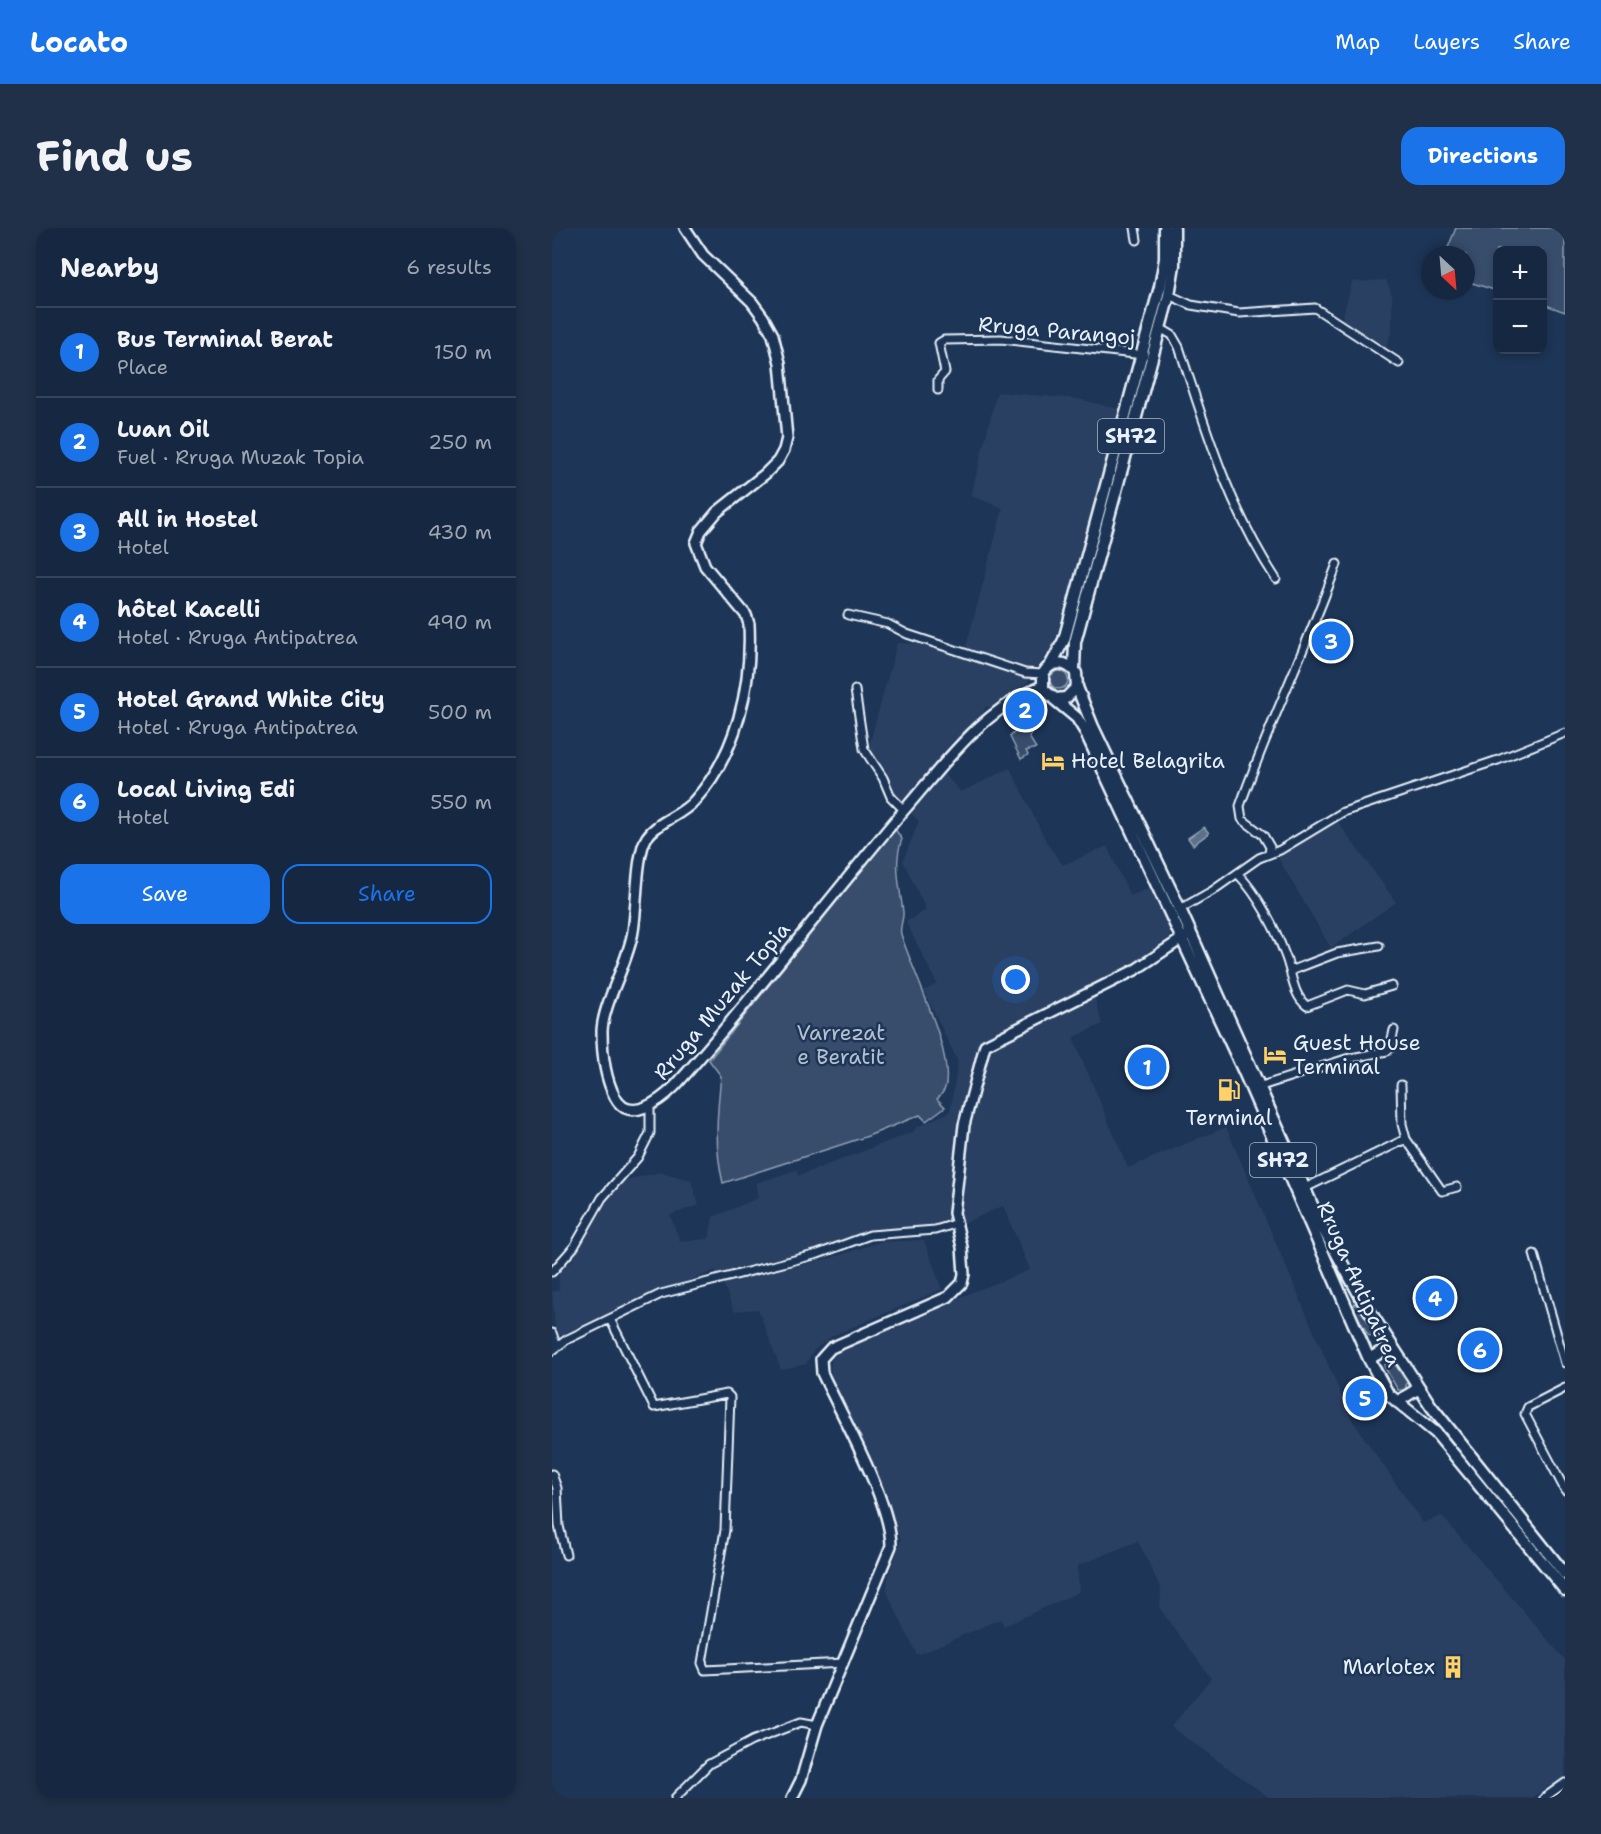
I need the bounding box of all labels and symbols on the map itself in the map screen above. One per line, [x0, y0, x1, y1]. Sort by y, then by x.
north arrow [1421, 246, 1475, 300]
street label: Rruga Parangoj [977, 310, 1137, 352]
road number: SH72 [1098, 419, 1164, 453]
pin: 3 [1312, 618, 1350, 664]
pin: 2 [1006, 688, 1044, 732]
place label: Hotel Belagrita [1071, 747, 1225, 775]
hotel icon: Hotel Belagrita [1040, 748, 1066, 774]
street label: Rruga Muzak Topia [648, 916, 796, 1086]
your location [1001, 965, 1030, 994]
park label: Varrezat e Beratit [797, 1019, 885, 1071]
place label: Guest House Terminal [1293, 1029, 1421, 1081]
hotel icon: Guest House Terminal [1262, 1042, 1288, 1068]
pin: 1 [1128, 1044, 1166, 1090]
fuel station icon: Terminal [1216, 1077, 1242, 1103]
place label: Terminal [1186, 1104, 1273, 1132]
road number: SH72 [1250, 1143, 1316, 1177]
street label: Rruga Antipatrea [1310, 1197, 1408, 1371]
pin: 4 [1416, 1276, 1454, 1320]
pin: 6 [1460, 1328, 1500, 1372]
pin: 5 [1346, 1376, 1384, 1420]
place label: Marlotex [1343, 1653, 1435, 1681]
building icon: Marlotex [1440, 1654, 1466, 1680]

